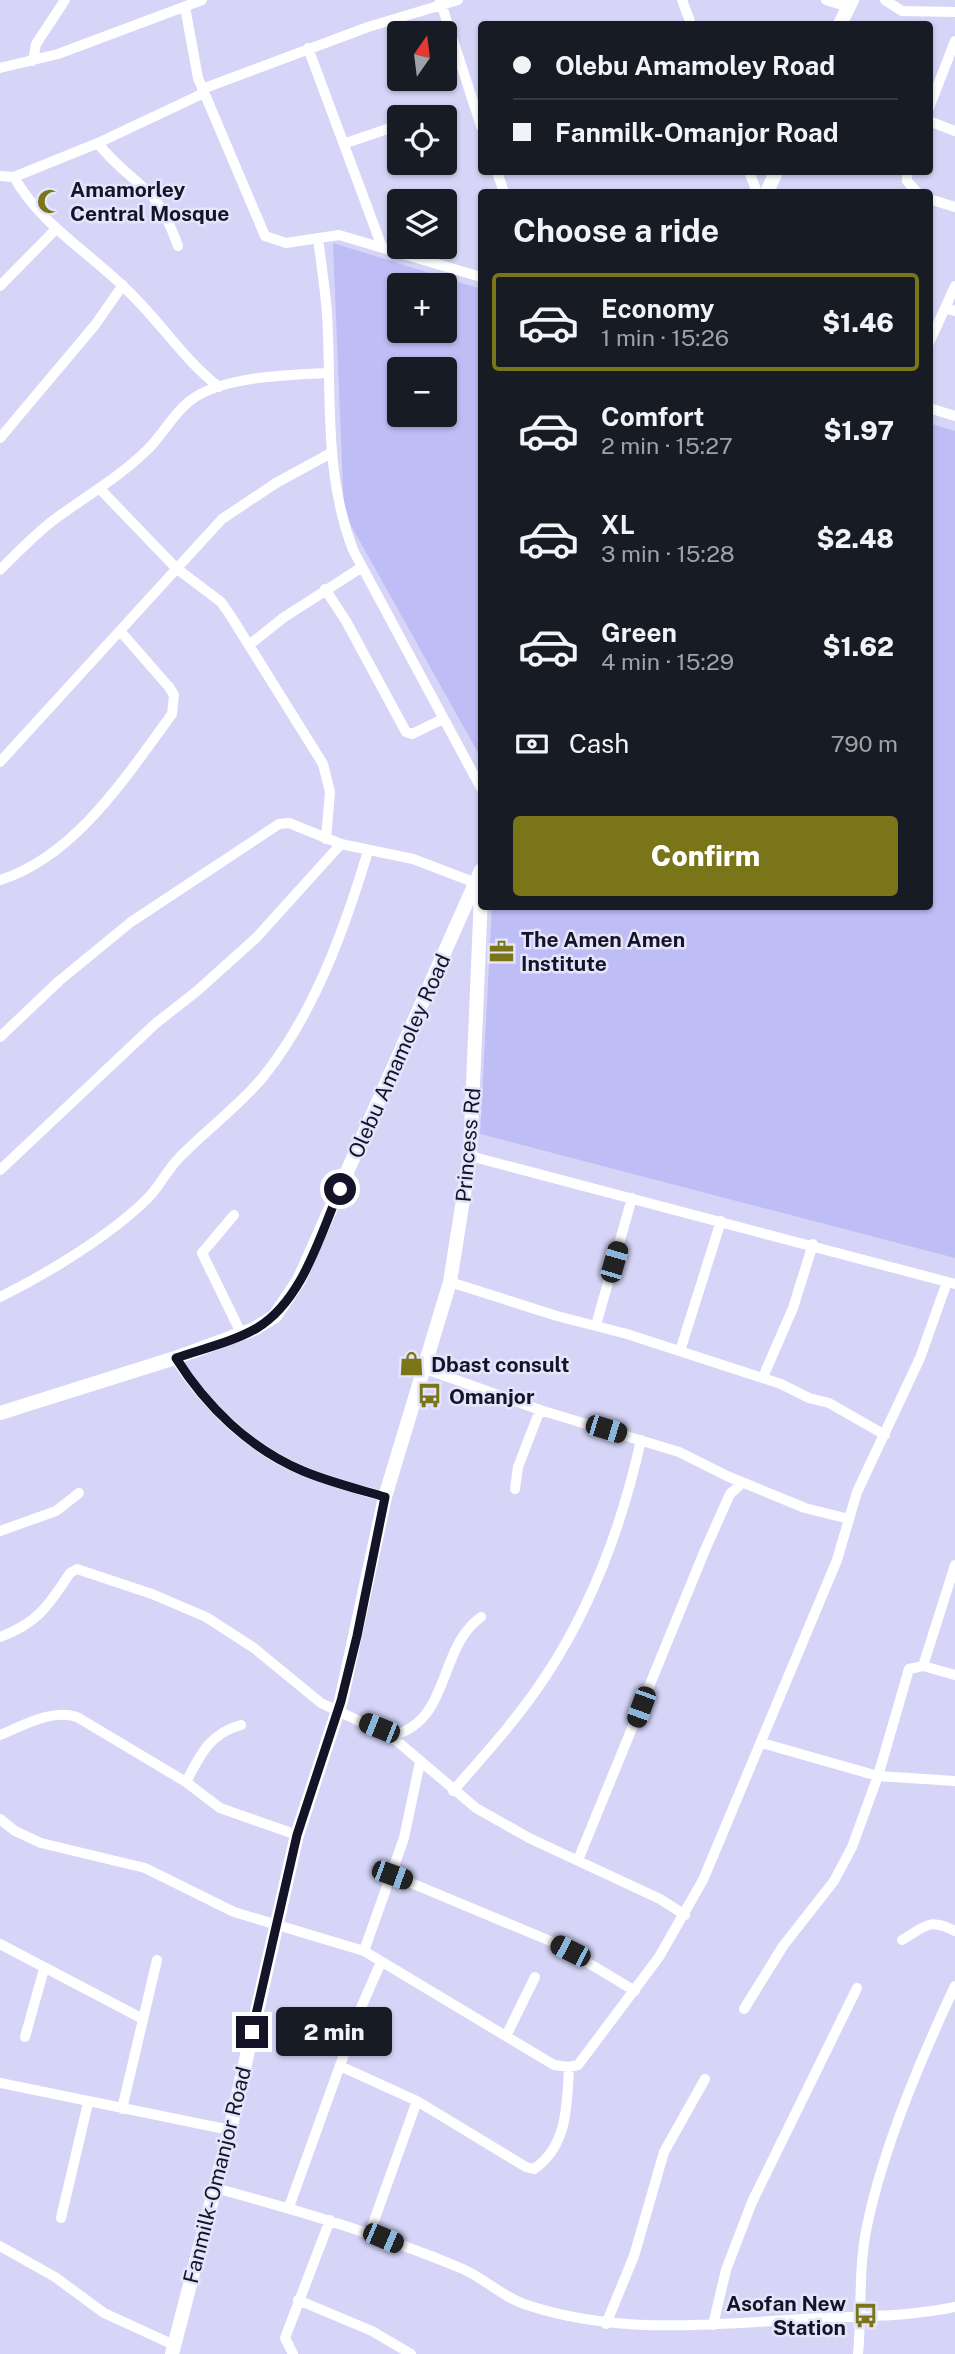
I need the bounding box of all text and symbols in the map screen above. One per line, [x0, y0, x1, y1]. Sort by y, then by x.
north arrow [387, 21, 457, 91]
map controls [387, 21, 457, 427]
text: Olebu Amamoley Road [555, 50, 835, 81]
button: locate [387, 105, 457, 175]
text: Fanmilk-Omanjor Road [555, 117, 839, 148]
place label: Amamorley Central Mosque [70, 177, 229, 226]
mosque icon: Amamorley Central Mosque [36, 187, 64, 215]
button: layers [387, 189, 457, 259]
text: Choose a ride [513, 212, 719, 249]
button: + [387, 273, 457, 343]
icon: car [517, 291, 580, 354]
text: Economy [601, 293, 714, 324]
text: $1.46 [822, 307, 894, 338]
text: 1 min · 15:26 [601, 324, 729, 351]
button: − [387, 357, 457, 427]
icon: car [517, 399, 580, 462]
text: Comfort [601, 401, 704, 432]
text: $1.97 [823, 415, 894, 446]
text: 2 min · 15:27 [601, 432, 733, 459]
icon: car [517, 507, 580, 570]
text: XL [601, 509, 635, 540]
text: $2.48 [816, 523, 894, 554]
text: 3 min · 15:28 [601, 540, 735, 567]
icon: car [517, 615, 580, 678]
text: Green [601, 617, 677, 648]
text: $1.62 [823, 631, 894, 662]
text: 4 min · 15:29 [601, 648, 734, 675]
icon: cash [513, 725, 551, 763]
text: Cash [569, 728, 629, 759]
text: 790 m [831, 730, 898, 757]
button: Confirm [513, 816, 898, 896]
place label: The Amen Amen Institute [521, 927, 685, 976]
office icon: The Amen Amen Institute [487, 937, 515, 965]
street label: Olebu Amamoley Road [343, 950, 455, 1162]
street label: Princess Rd [451, 1087, 485, 1203]
route start [324, 1173, 356, 1205]
car [599, 1239, 630, 1285]
shop icon: Dbast consult [397, 1350, 425, 1378]
place label: Dbast consult [431, 1352, 569, 1377]
bus stop icon: Omanjor [415, 1382, 443, 1410]
place label: Omanjor [449, 1384, 535, 1409]
car [583, 1413, 630, 1445]
car [624, 1684, 659, 1730]
car [356, 1710, 403, 1746]
car [369, 1858, 416, 1892]
car [547, 1932, 594, 1970]
callout: 2 min [276, 2008, 392, 2056]
route end [236, 2016, 268, 2048]
text: 2 min [303, 2018, 365, 2045]
street label: Fanmilk-Omanjor Road [178, 2064, 256, 2286]
car [360, 2220, 407, 2256]
place label: Asofan New Station [726, 2291, 846, 2340]
bus stop icon: Asofan New Station [852, 2301, 880, 2329]

